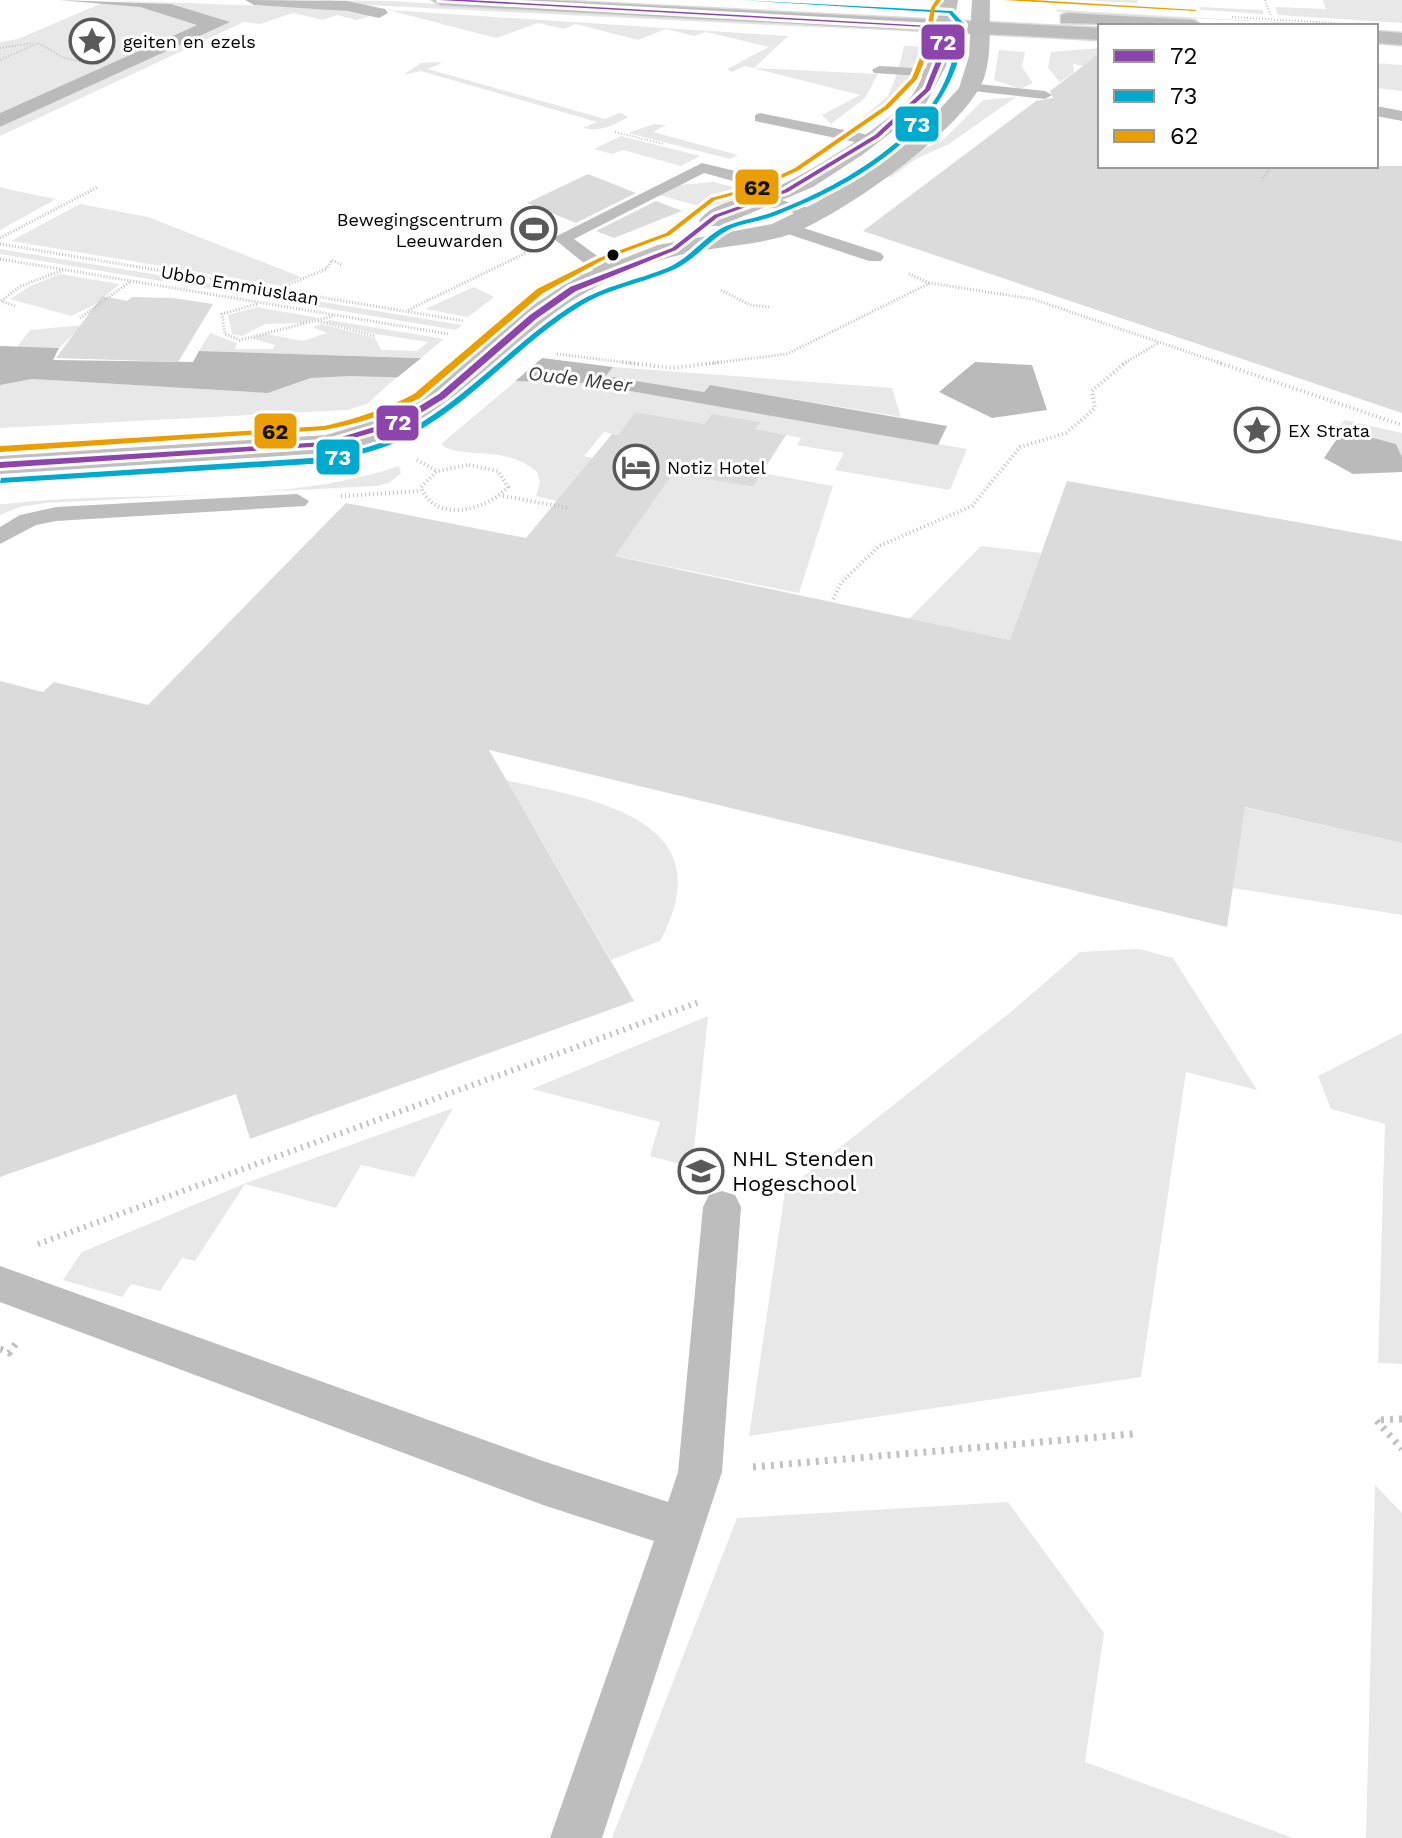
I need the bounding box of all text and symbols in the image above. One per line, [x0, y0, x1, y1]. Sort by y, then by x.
place icon: geiten en ezels [68, 17, 116, 65]
line badge: 72 [920, 23, 966, 61]
legend [1098, 24, 1378, 168]
text: 72 [930, 30, 956, 55]
place label: geiten en ezels [123, 31, 256, 52]
text: 72 [1170, 42, 1197, 70]
text: 73 [1170, 82, 1197, 110]
line badge: 73 [894, 105, 940, 143]
text: 73 [904, 112, 930, 137]
text: 62 [1170, 122, 1199, 150]
line badge: 62 [734, 168, 780, 206]
text: 62 [744, 175, 770, 200]
sports icon: Bewegingscentrum Leeuwarden [510, 205, 558, 253]
place label: Bewegingscentrum Leeuwarden [337, 209, 503, 251]
unlabelled marker [605, 247, 621, 263]
street label: Ubbo Emmiuslaan [159, 261, 321, 309]
water label: Oude Meer [527, 361, 634, 397]
line badge: 72 [375, 404, 420, 442]
place icon: EX Strata [1233, 406, 1281, 454]
text: 72 [385, 410, 411, 435]
line badge: 62 [253, 412, 298, 450]
text: 62 [262, 419, 288, 444]
place label: EX Strata [1288, 420, 1370, 441]
line badge: 73 [315, 438, 361, 476]
hotel icon: Notiz Hotel [612, 443, 660, 491]
text: 73 [325, 445, 351, 470]
place label: Notiz Hotel [667, 457, 766, 478]
place label: NHL Stenden Hogeschool [732, 1146, 874, 1196]
school or university icon: NHL Stenden Hogeschool [677, 1147, 725, 1195]

